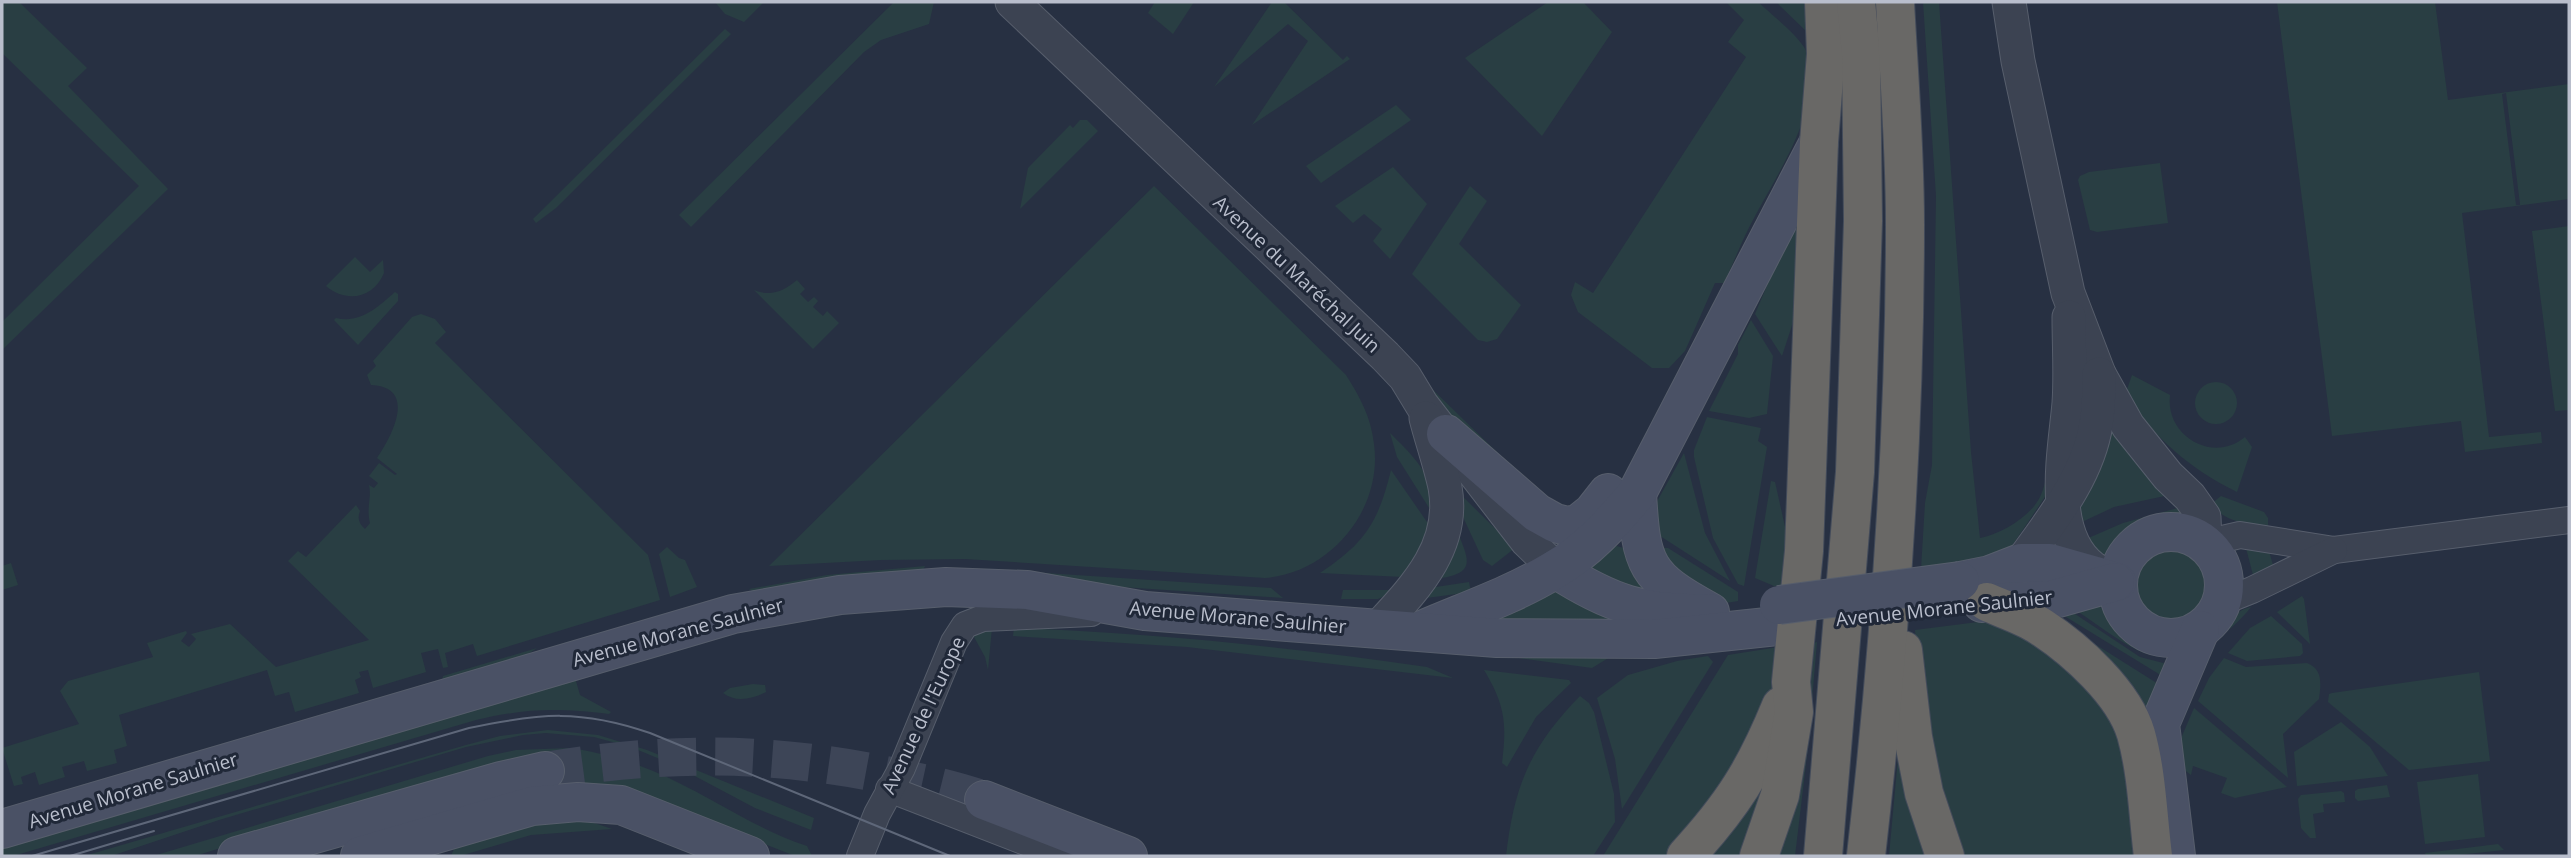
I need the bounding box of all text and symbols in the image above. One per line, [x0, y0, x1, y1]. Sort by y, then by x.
street label: Avenue du Maréchal Juin [1208, 190, 1386, 358]
street label: Avenue Morane Saulnier [1834, 584, 2054, 632]
street label: Avenue Morane Saulnier [570, 591, 787, 673]
street label: Avenue Morane Saulnier [1129, 595, 1348, 639]
street label: Avenue de l'Europe [875, 632, 971, 798]
street label: Avenue Morane Saulnier [25, 746, 241, 834]

